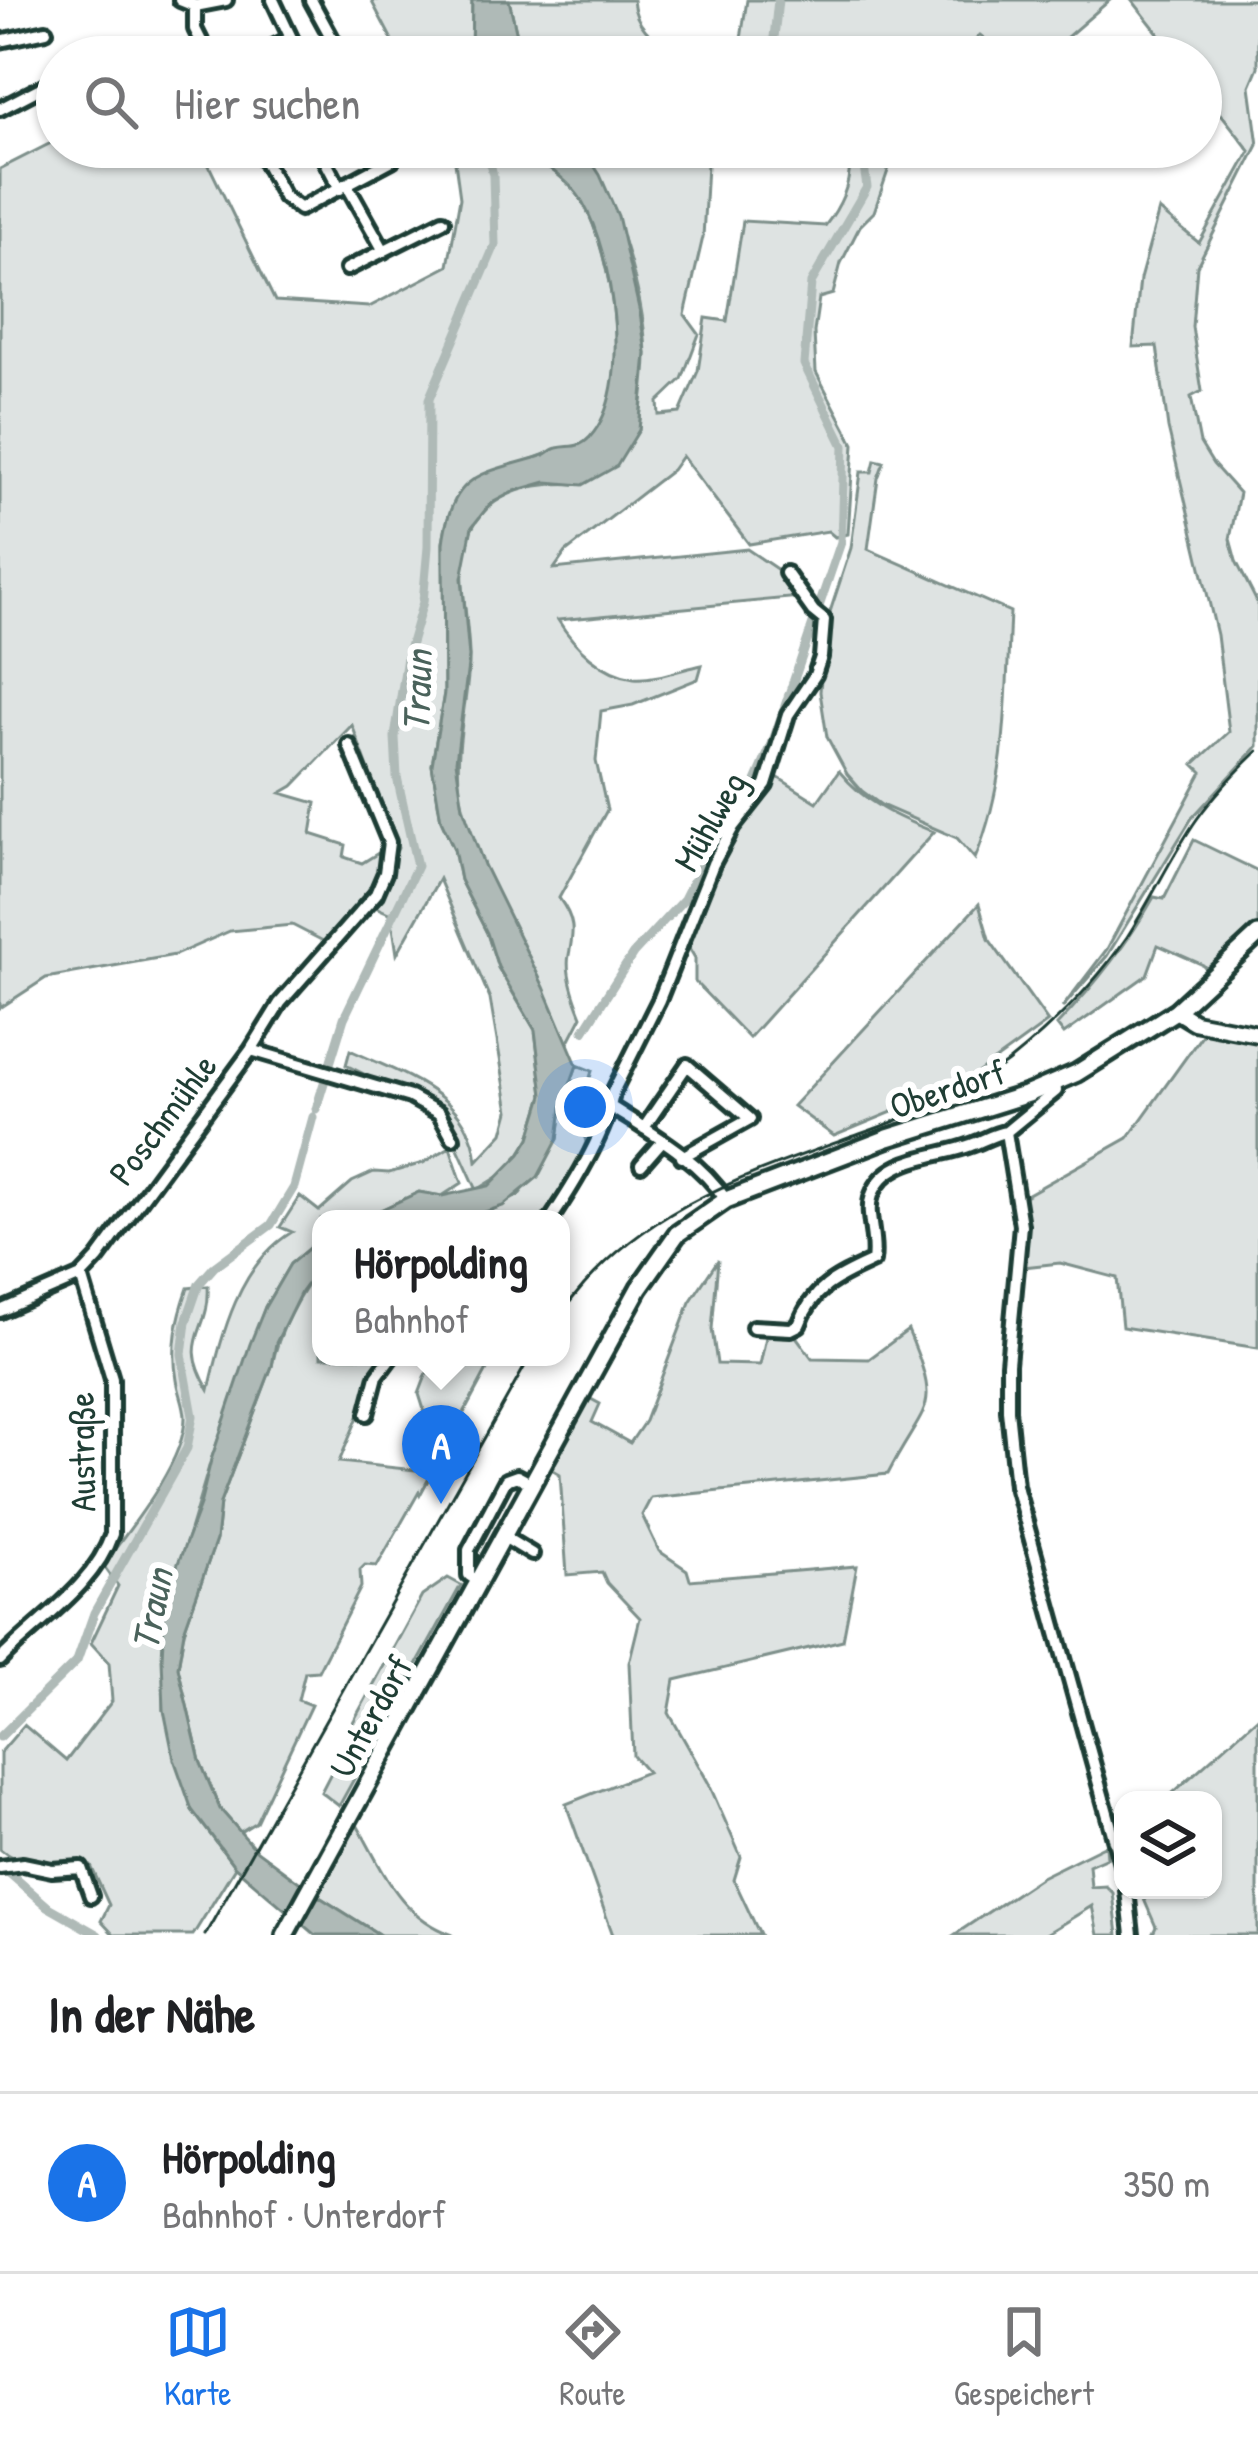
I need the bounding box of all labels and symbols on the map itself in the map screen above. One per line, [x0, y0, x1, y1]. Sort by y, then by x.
water label: Traun [388, 646, 444, 733]
street label: Mühlweg [661, 762, 757, 880]
street label: Poschmühle [96, 1043, 228, 1195]
street label: Oberdorf [883, 1046, 1011, 1130]
your location [555, 1077, 615, 1137]
street label: Austraße [55, 1392, 107, 1512]
pin: A [402, 1405, 480, 1504]
water label: Traun [117, 1561, 185, 1654]
street label: Unterdorf [317, 1646, 423, 1786]

